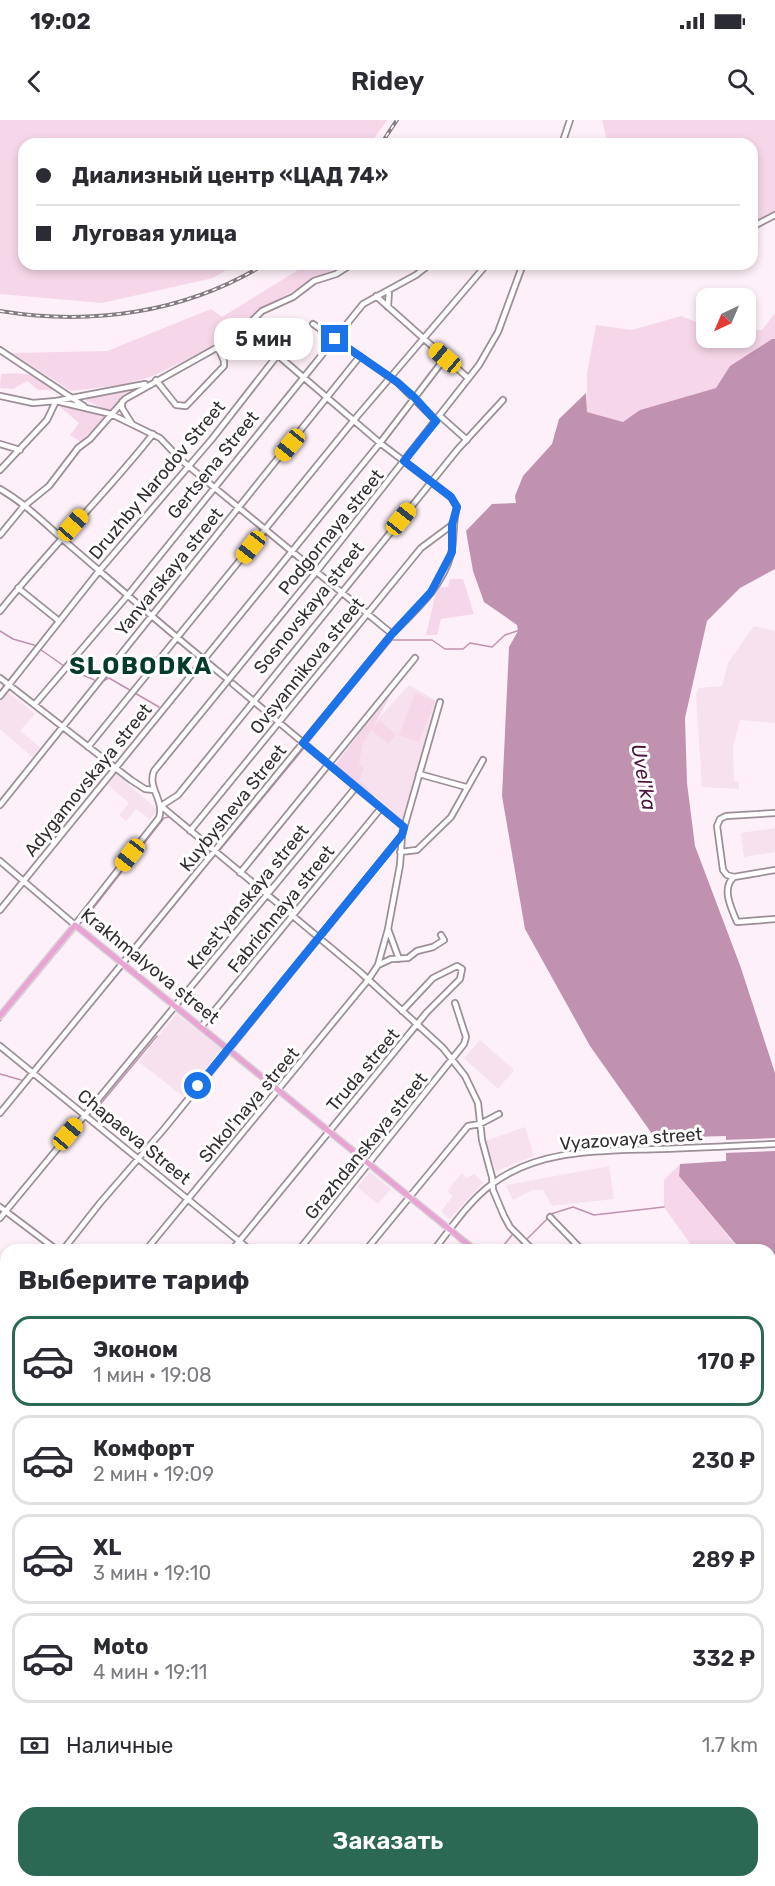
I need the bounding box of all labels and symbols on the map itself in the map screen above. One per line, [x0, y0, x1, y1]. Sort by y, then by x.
north arrow [696, 288, 756, 348]
callout: 5 мин [215, 318, 314, 360]
route end [321, 325, 348, 352]
car [425, 340, 465, 376]
street label: Druzhby Narodov Street [84, 396, 230, 564]
street label: Gertsena Street [163, 406, 263, 524]
car [272, 425, 308, 465]
street label: Podgornaya street [274, 465, 388, 599]
car [383, 499, 419, 539]
street label: Yanvarskaya street [110, 503, 228, 641]
car [54, 506, 92, 544]
car [233, 527, 269, 567]
street label: Sosnovskaya street [249, 538, 369, 678]
street label: Ovsyannikova street [245, 593, 369, 739]
district label: SLOBODKA [69, 652, 213, 680]
street label: Adygamovskaya street [19, 699, 157, 861]
street label: Kuybysheva Street [175, 740, 291, 876]
water label: Uvel'ka [626, 742, 662, 812]
street label: Krest'yanskaya street [183, 820, 313, 974]
car [112, 835, 148, 875]
street label: Fabrichnaya street [223, 841, 339, 977]
street label: Krakhmalyova street [76, 903, 224, 1029]
street label: Truda street [322, 1024, 404, 1116]
street label: Shkol'naya street [194, 1043, 304, 1167]
street label: Grazhdanskaya street [300, 1068, 432, 1224]
route start [184, 1072, 211, 1099]
street label: Chapaeva Street [73, 1085, 195, 1189]
car [50, 1114, 86, 1154]
street label: Vyazovaya street [559, 1123, 703, 1155]

